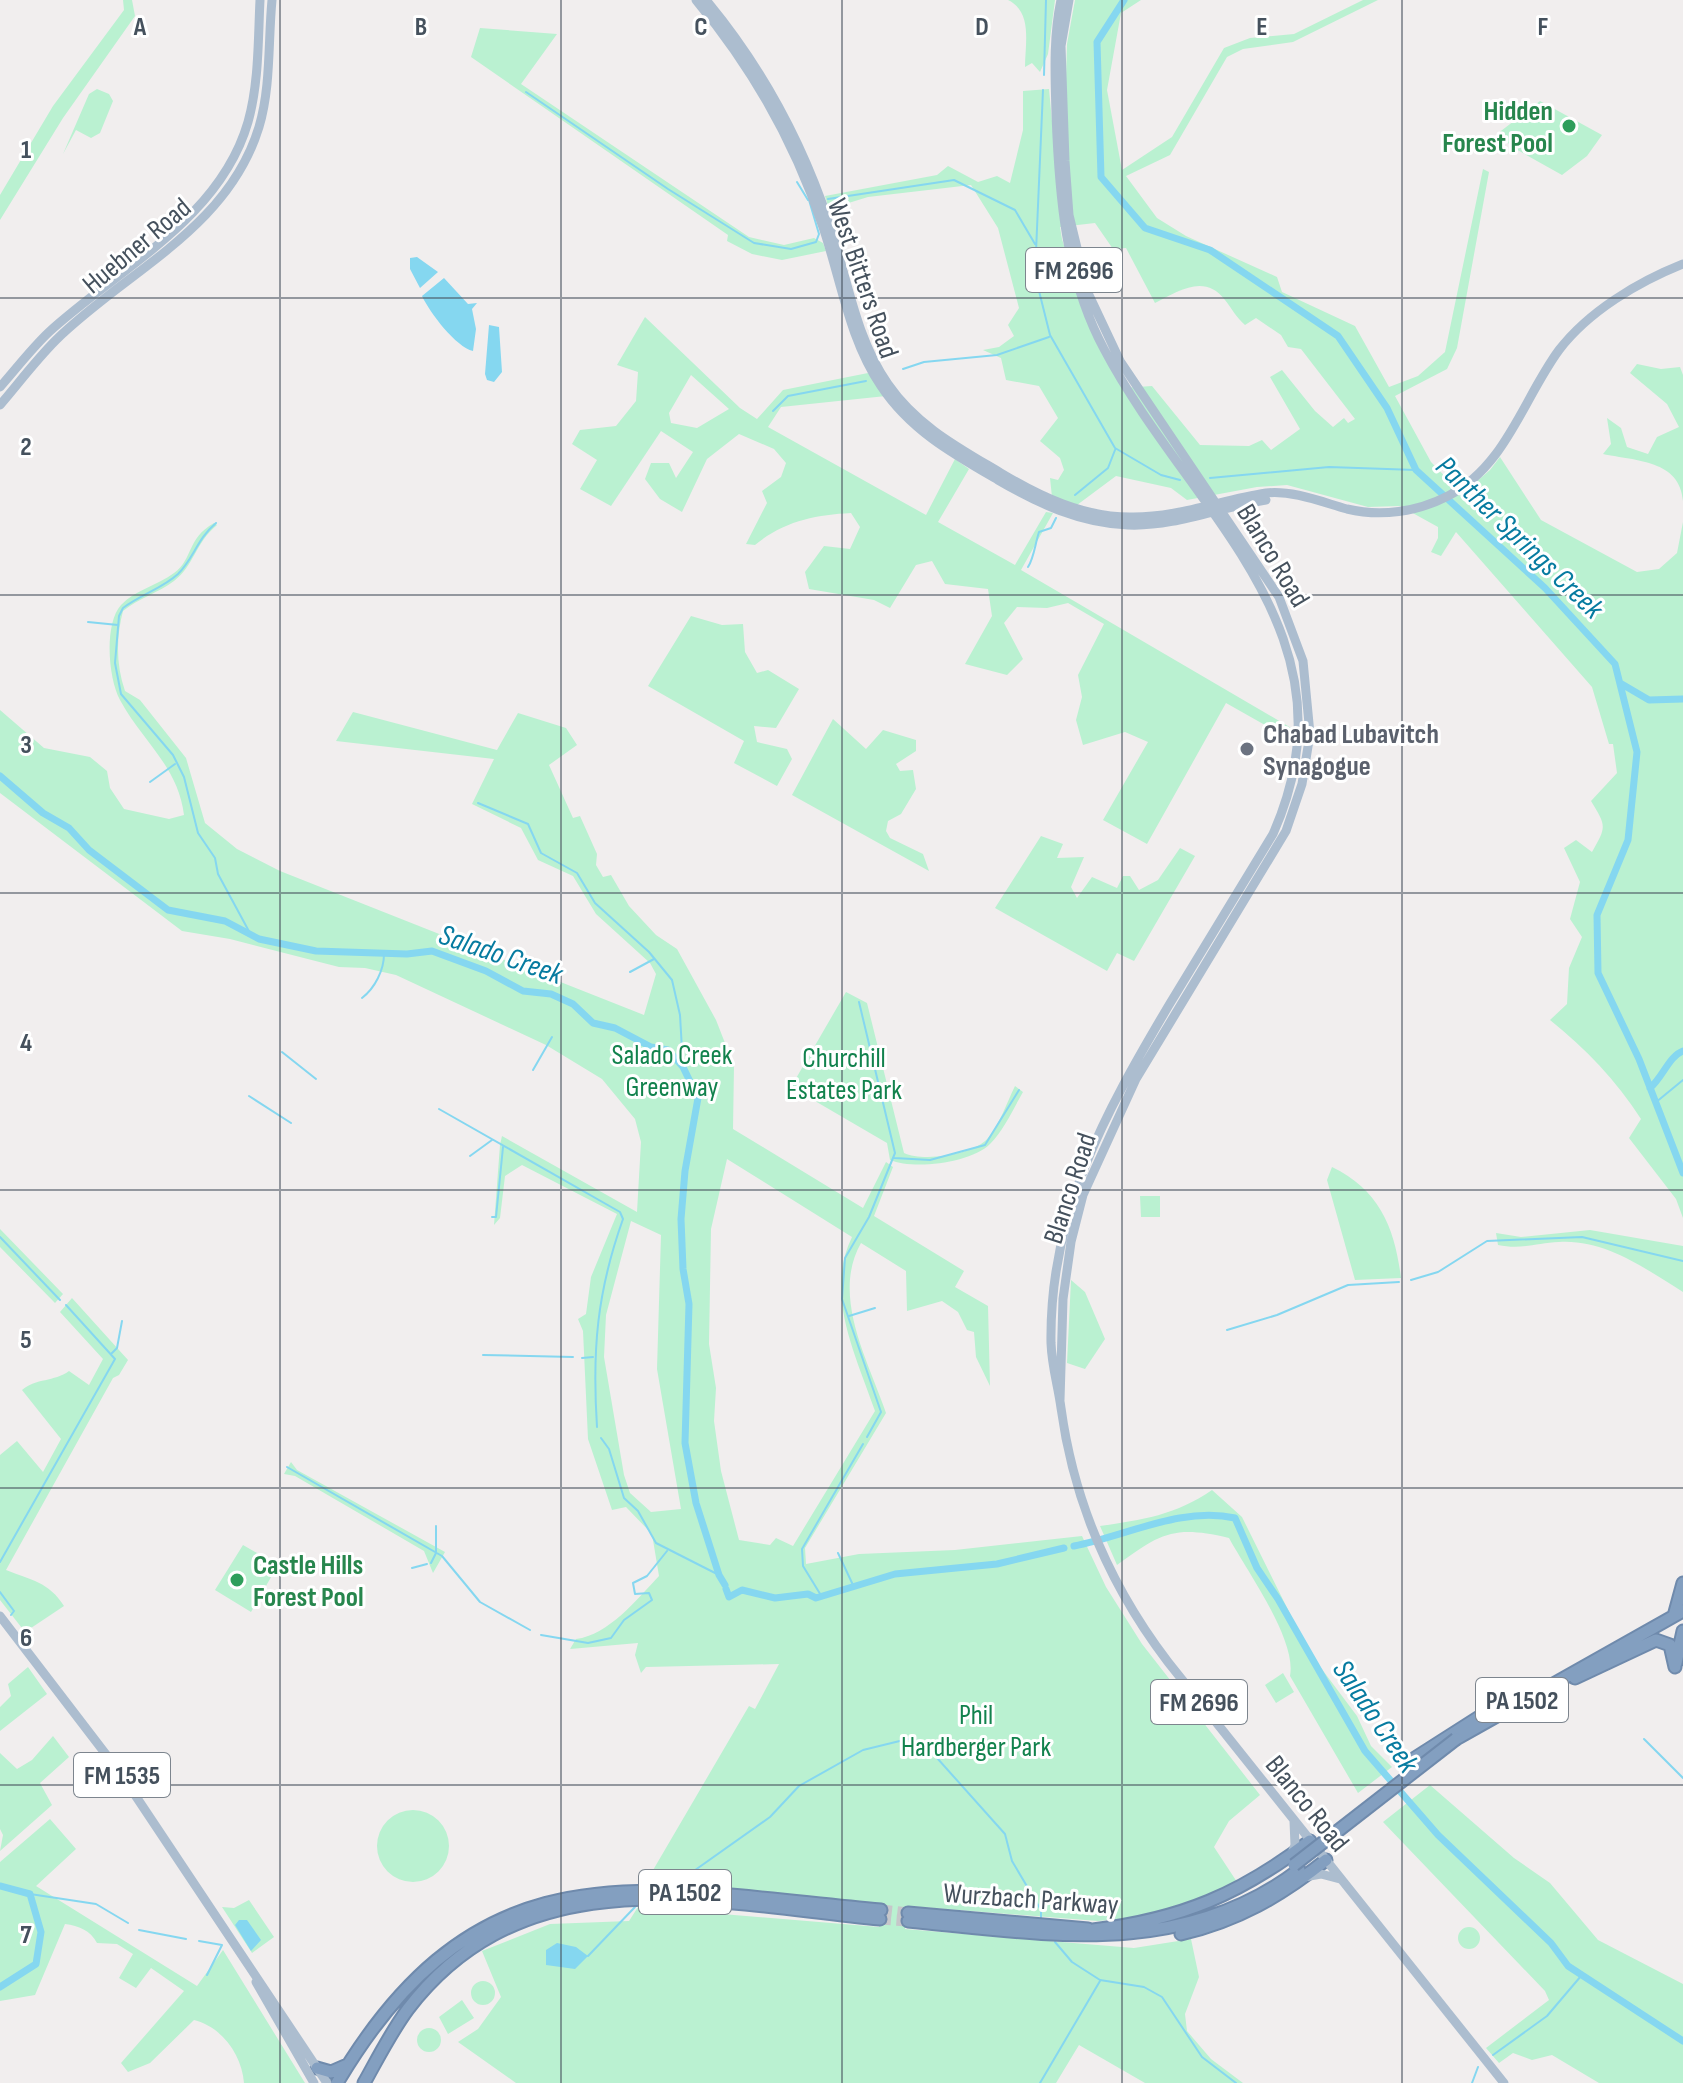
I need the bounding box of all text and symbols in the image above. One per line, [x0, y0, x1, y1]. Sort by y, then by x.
text: A [133, 12, 147, 43]
text: B [415, 12, 427, 43]
text: C [694, 12, 708, 43]
text: D [975, 12, 989, 43]
text: E [1256, 12, 1268, 43]
text: F [1538, 12, 1549, 43]
place label: Hidden Forest Pool [1442, 95, 1553, 160]
marker: Hidden Forest Pool [1560, 117, 1578, 135]
text: 1 [21, 135, 31, 166]
street label: Huebner Road [76, 191, 198, 301]
street label: West Bitters Road [820, 194, 905, 363]
road number: FM 2696 [1026, 248, 1122, 292]
text: 2 [20, 432, 32, 463]
water label: Panther Springs Creek [1428, 449, 1611, 627]
street label: Blanco Road [1229, 498, 1316, 613]
place label: Chabad Lubavitch Synagogue [1263, 718, 1439, 783]
text: 3 [20, 730, 32, 761]
marker: Chabad Lubavitch Synagogue [1238, 740, 1256, 758]
water label: Salado Creek [434, 917, 568, 993]
text: 4 [20, 1028, 32, 1059]
park label: Salado Creek Greenway [612, 1039, 733, 1104]
park label: Churchill Estates Park [786, 1042, 902, 1107]
street label: Blanco Road [1037, 1129, 1104, 1248]
text: 5 [20, 1325, 32, 1356]
place label: Castle Hills Forest Pool [253, 1549, 364, 1614]
marker: Castle Hills Forest Pool [228, 1571, 246, 1589]
text: 6 [20, 1623, 32, 1654]
water label: Salado Creek [1324, 1653, 1426, 1780]
road number: PA 1502 [1476, 1678, 1568, 1722]
road number: FM 2696 [1151, 1680, 1247, 1724]
park label: Phil Hardberger Park [901, 1699, 1051, 1764]
street label: Blanco Road [1258, 1749, 1356, 1859]
road number: FM 1535 [74, 1753, 170, 1797]
road number: PA 1502 [639, 1870, 731, 1914]
street label: Wurzbach Parkway [942, 1877, 1120, 1922]
text: 7 [20, 1920, 32, 1951]

